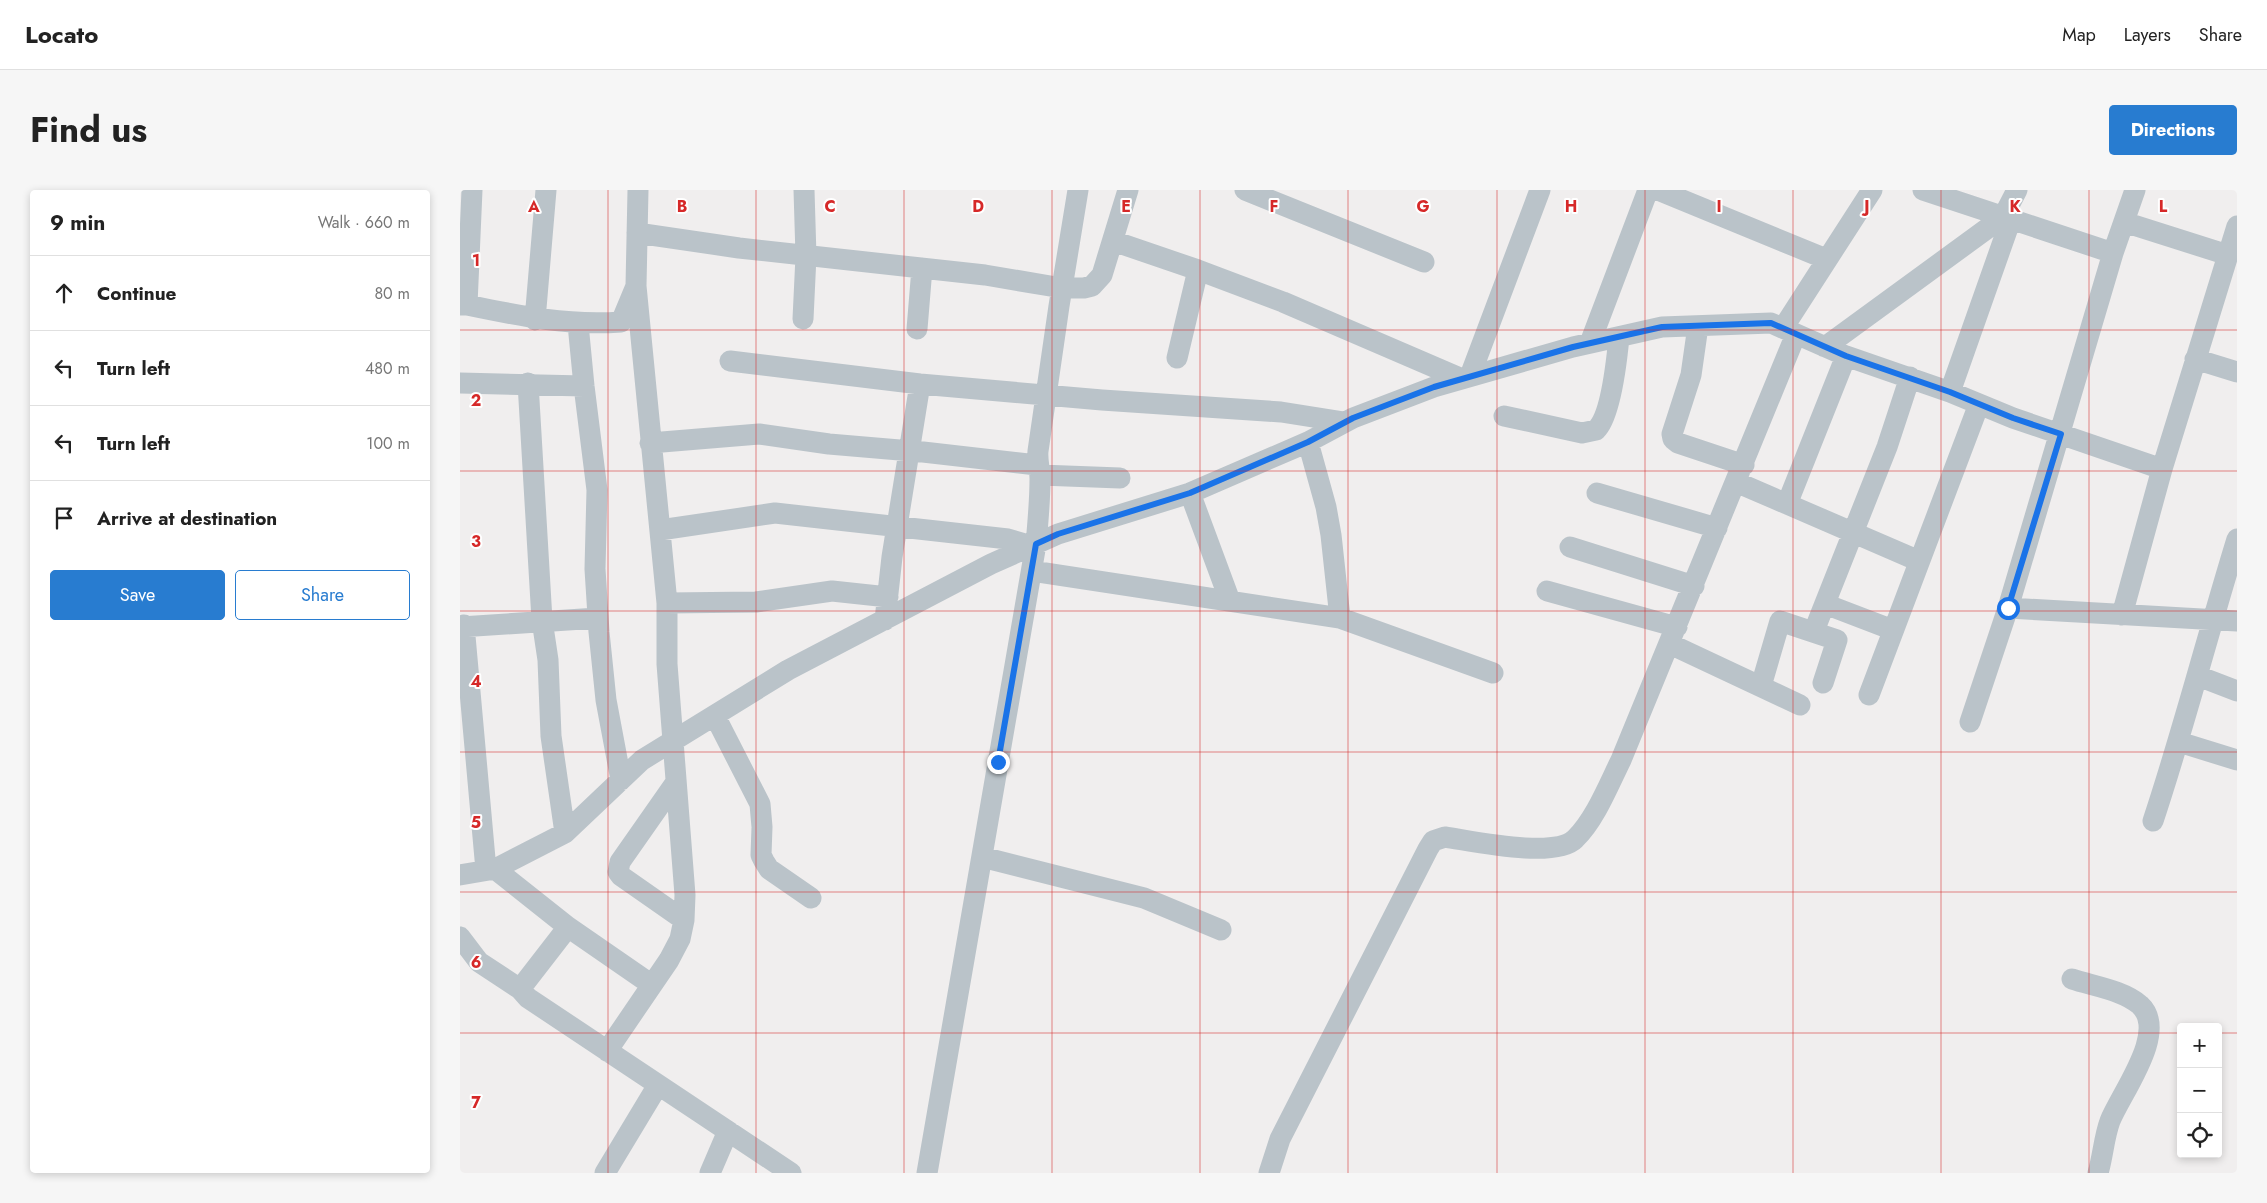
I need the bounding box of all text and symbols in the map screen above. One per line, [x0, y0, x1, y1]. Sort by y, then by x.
text: Locato [25, 17, 98, 52]
text: Map [2062, 22, 2096, 48]
text: Layers [2124, 22, 2171, 48]
text: Share [2199, 22, 2242, 48]
text: Find us [30, 105, 147, 155]
button: Directions [2109, 105, 2237, 155]
text: A [527, 195, 540, 218]
text: B [677, 195, 687, 218]
text: C [824, 195, 836, 218]
text: D [972, 195, 984, 218]
text: E [1121, 195, 1131, 218]
text: F [1270, 195, 1278, 218]
text: G [1416, 195, 1430, 218]
text: H [1565, 195, 1577, 218]
text: I [1716, 195, 1722, 218]
text: J [1861, 195, 1870, 218]
text: K [2009, 195, 2021, 218]
text: L [2159, 195, 2168, 218]
text: 9 min [50, 208, 105, 238]
text: Walk · 660 m [318, 211, 410, 234]
text: 1 [472, 249, 480, 272]
icon: ahead [50, 279, 78, 307]
text: Continue [97, 280, 176, 307]
text: 80 m [374, 282, 410, 305]
icon: left [50, 354, 78, 382]
text: Turn left [97, 355, 170, 382]
text: 480 m [365, 357, 410, 380]
text: 2 [471, 389, 481, 412]
icon: left [50, 429, 78, 457]
text: Turn left [97, 430, 170, 457]
text: 100 m [366, 432, 410, 455]
icon: arrive [50, 504, 78, 532]
text: Arrive at destination [97, 505, 277, 532]
text: 3 [471, 530, 481, 553]
button: Save [50, 570, 225, 620]
button: Share [235, 570, 410, 620]
route start [1997, 597, 2020, 620]
text: 4 [470, 670, 482, 693]
route end [987, 751, 1010, 774]
text: 5 [471, 811, 481, 834]
text: 6 [471, 951, 481, 974]
map controls [2177, 1023, 2222, 1158]
button: + [2177, 1023, 2222, 1068]
button: − [2177, 1068, 2222, 1113]
text: 7 [471, 1091, 481, 1114]
button: locate [2177, 1113, 2222, 1158]

